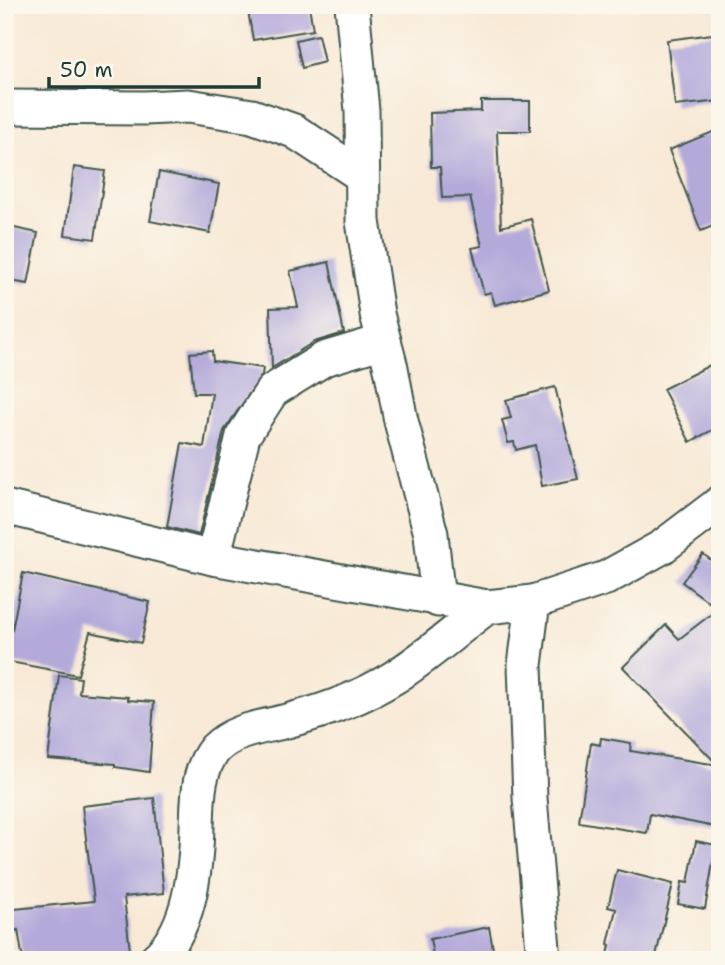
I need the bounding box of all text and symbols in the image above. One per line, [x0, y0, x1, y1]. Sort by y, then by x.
scale bar [49, 46, 259, 90]
text: 50 m [60, 56, 113, 84]

